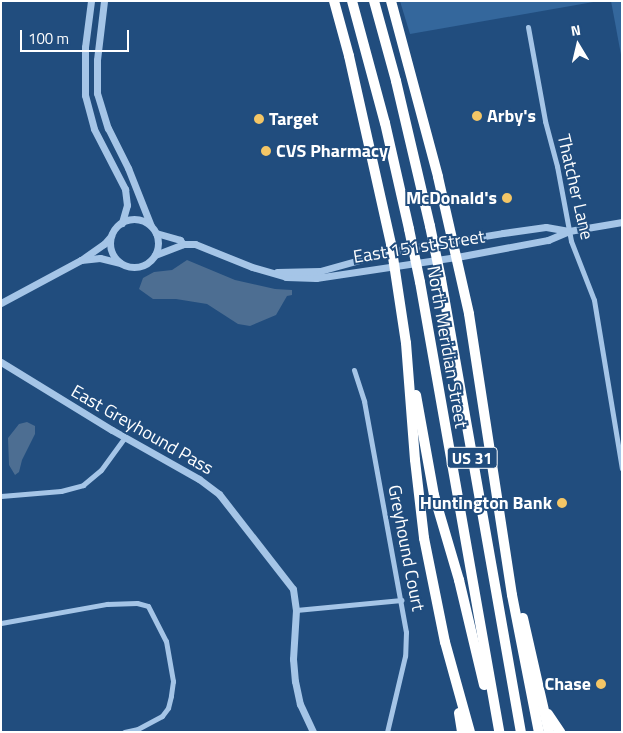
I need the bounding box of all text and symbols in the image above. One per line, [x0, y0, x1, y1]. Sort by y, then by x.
text: N [569, 19, 582, 41]
scale bar [22, 20, 131, 52]
north arrow [553, 20, 603, 70]
text: 100 m [28, 27, 69, 50]
place label: Arby's [487, 105, 536, 127]
place label: Target [269, 108, 318, 130]
marker: Arby's [471, 110, 483, 122]
marker: Target [253, 113, 265, 125]
street label: Thatcher Lane [552, 132, 598, 242]
place label: CVS Pharmacy [276, 140, 388, 162]
marker: CVS Pharmacy [260, 145, 272, 157]
place label: McDonald's [406, 187, 497, 209]
marker: McDonald's [501, 192, 513, 204]
street label: East 151st Street [352, 226, 486, 268]
street label: North Meridian Street [422, 264, 472, 430]
street label: East Greyhound Pass [67, 380, 217, 480]
road number: US 31 [446, 444, 498, 472]
street label: Greyhound Court [383, 483, 429, 613]
place label: Huntington Bank [420, 492, 552, 514]
marker: Huntington Bank [556, 497, 568, 509]
place label: Chase [544, 673, 591, 695]
marker: Chase [595, 678, 607, 690]

